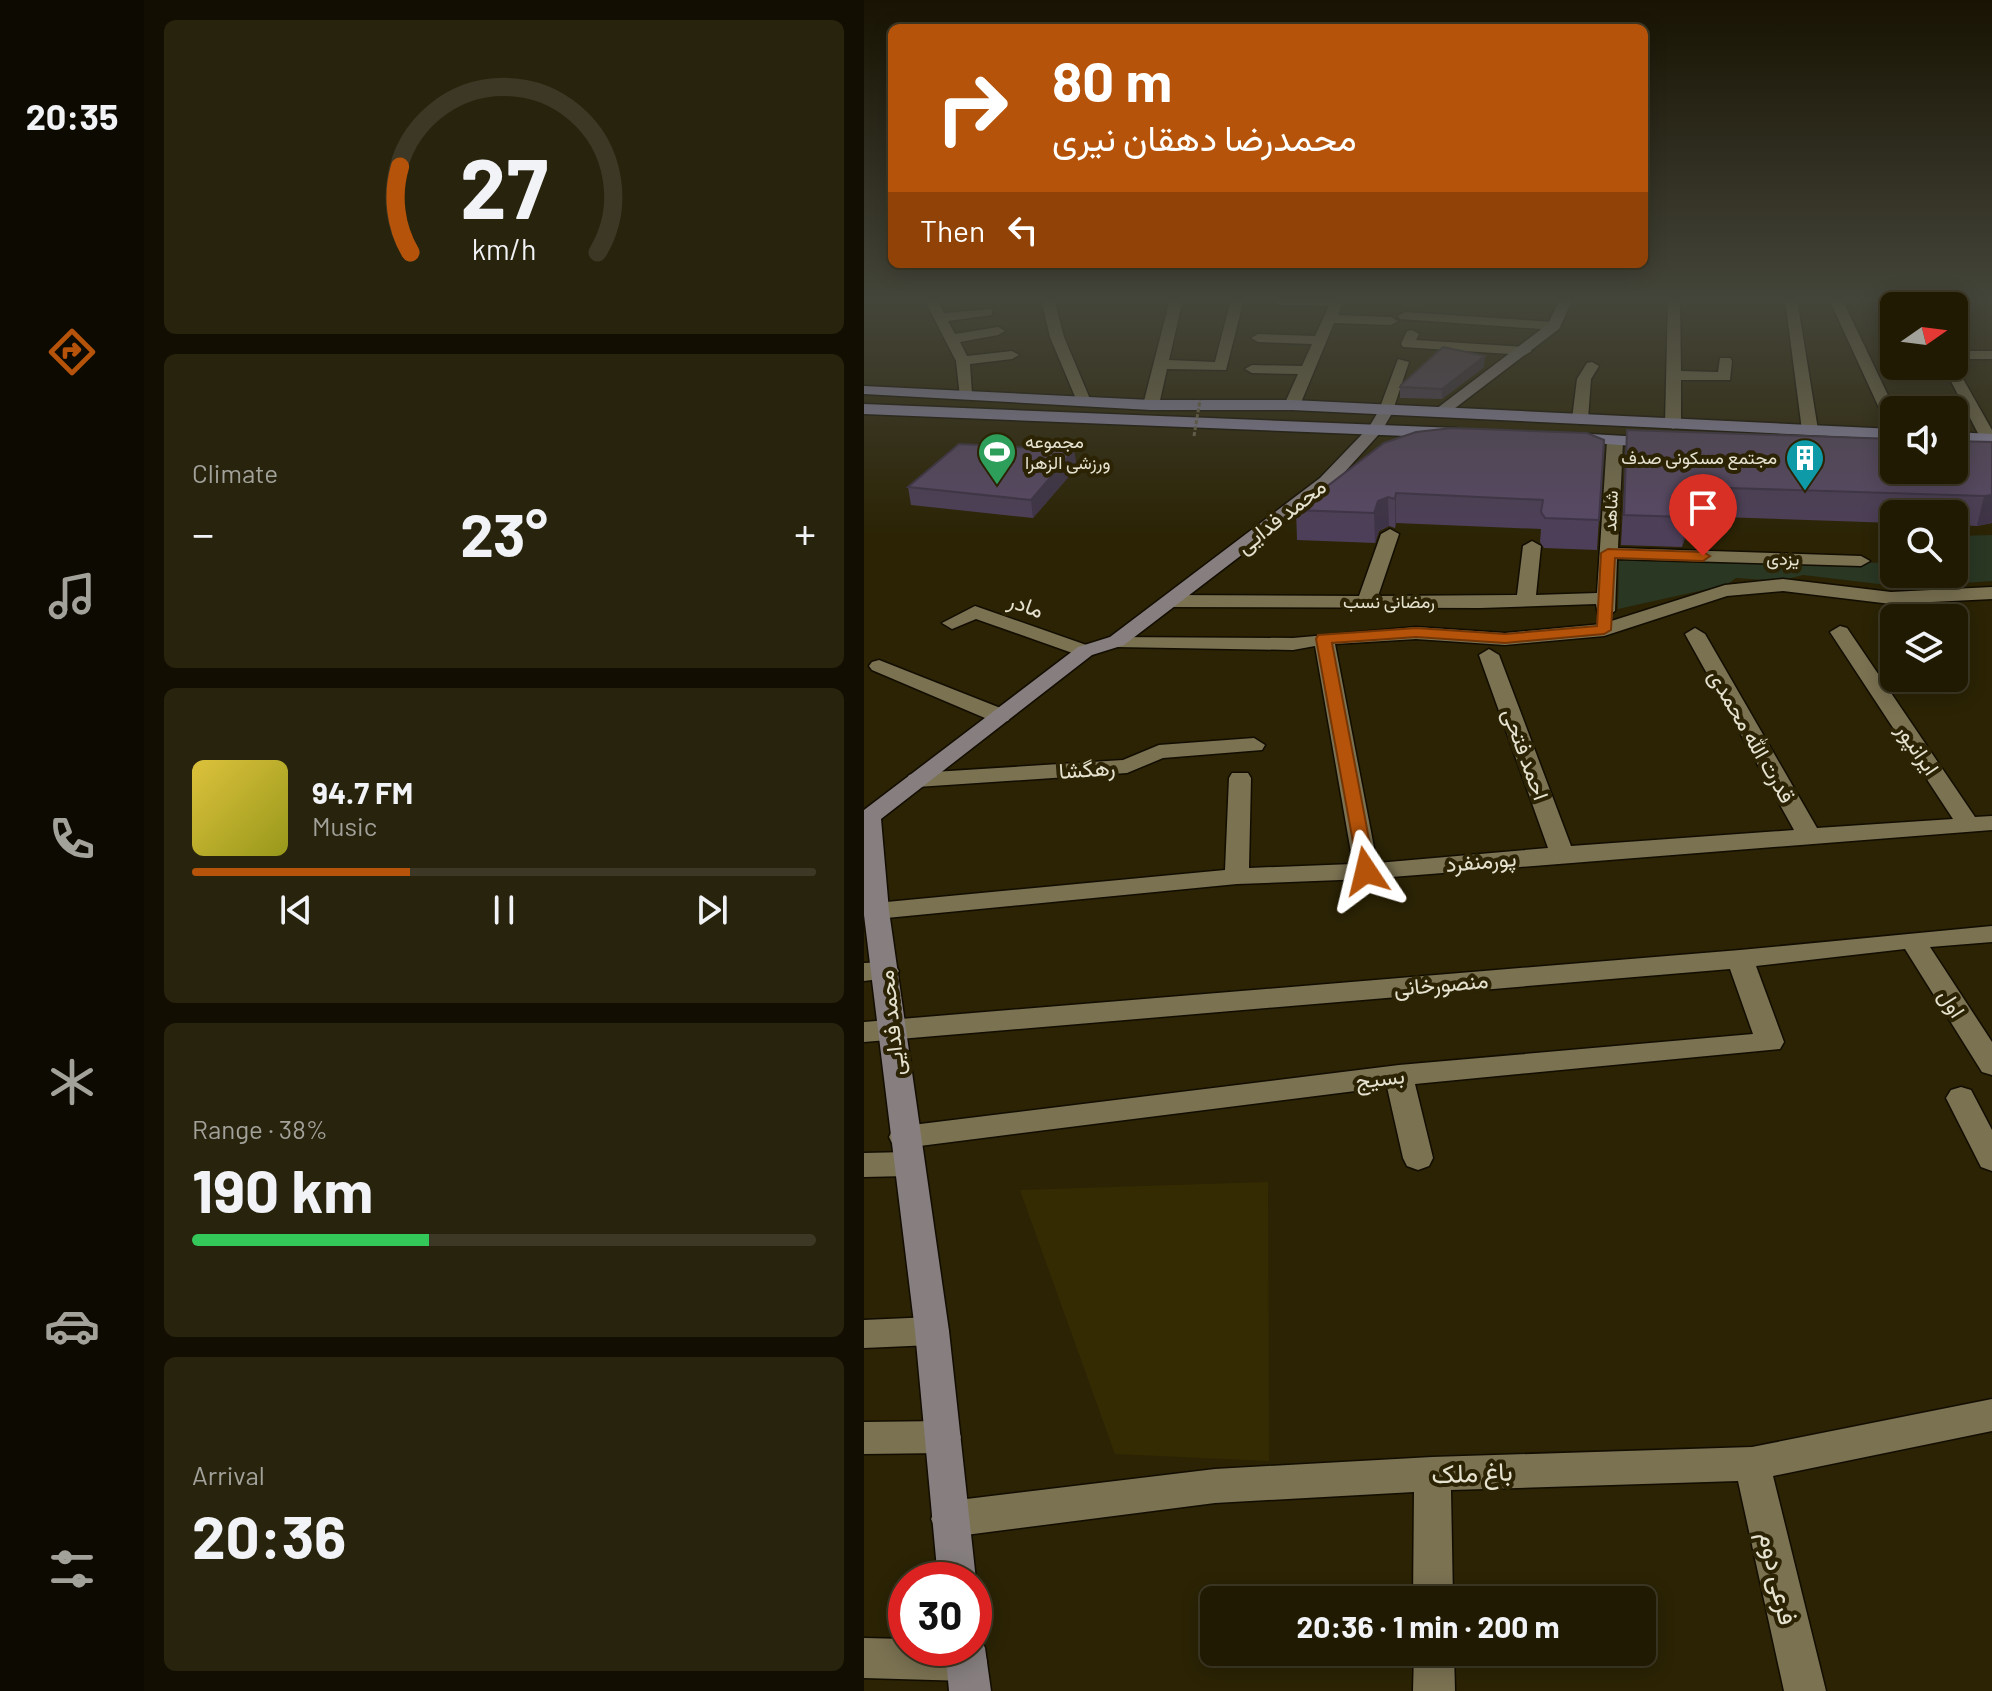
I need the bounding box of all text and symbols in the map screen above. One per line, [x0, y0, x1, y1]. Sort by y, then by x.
text: 80 m [1052, 46, 1172, 113]
icon: right [920, 56, 1024, 160]
text: 20:35 [26, 94, 118, 137]
text: محمدرضا دهقان نیری [1052, 115, 1357, 158]
text: 27 [460, 136, 548, 236]
icon: left [1001, 208, 1045, 252]
text: Then [920, 212, 985, 248]
text: km/h [472, 231, 536, 266]
north arrow [1880, 292, 1968, 380]
map controls [1880, 292, 1968, 692]
icon: directions [44, 324, 100, 380]
button: sound [1880, 396, 1968, 484]
place label: مجموعه ورزشی الزهرا [1025, 430, 1110, 474]
sports icon: مجموعه ورزشی الزهرا [976, 431, 1018, 486]
building icon: مجتمع مسکونی صدف [1784, 437, 1826, 492]
place label: مجتمع مسکونی صدف [1621, 446, 1777, 470]
text: Climate [192, 457, 278, 488]
street label: محمد فدایی [1230, 472, 1332, 560]
pin [1669, 474, 1737, 556]
icon: arrive [1681, 486, 1725, 530]
street label: شاهد [1598, 490, 1622, 532]
text: 23° [460, 497, 548, 569]
button: search [1880, 500, 1968, 588]
text: − [192, 506, 214, 559]
text: + [794, 506, 816, 559]
street label: یزدی [1766, 546, 1800, 571]
icon: music [44, 568, 100, 624]
street label: مادر [1004, 585, 1047, 624]
street label: رمضانی نسب [1343, 590, 1435, 613]
button: layers [1880, 604, 1968, 692]
street label: قدرت الله محمدی [1702, 664, 1802, 808]
street label: احمد فتحی [1496, 704, 1556, 804]
street label: ایرانپور [1889, 716, 1946, 781]
street label: رهگشا [1058, 753, 1116, 785]
text: 94.7 FM [312, 774, 413, 810]
text: Music [312, 810, 377, 841]
icon: phone [44, 811, 100, 867]
position arrow [1324, 829, 1408, 913]
street label: پورمنفرد [1444, 844, 1518, 879]
icon: previous [274, 888, 318, 932]
icon: pause [482, 888, 526, 932]
icon: next [690, 888, 734, 932]
street label: منصورخانی [1393, 966, 1489, 1002]
street label: محمد فدایی [872, 969, 910, 1077]
street label: اول [1932, 983, 1972, 1023]
icon: climate [44, 1054, 100, 1110]
street label: بسیج [1354, 1061, 1406, 1096]
text: Range · 38% [192, 1113, 328, 1144]
text: 190 km [192, 1153, 373, 1225]
icon: car [44, 1298, 100, 1354]
street label: باغ ملک [1431, 1455, 1513, 1492]
text: Arrival [192, 1459, 265, 1490]
text: 20:36 [192, 1499, 346, 1571]
street label: فرعی دوم [1751, 1528, 1805, 1628]
icon: filters [44, 1541, 100, 1597]
speed limit sign: 30 [888, 1562, 992, 1666]
text: 20:36 · 1 min · 200 m [1296, 1608, 1560, 1644]

